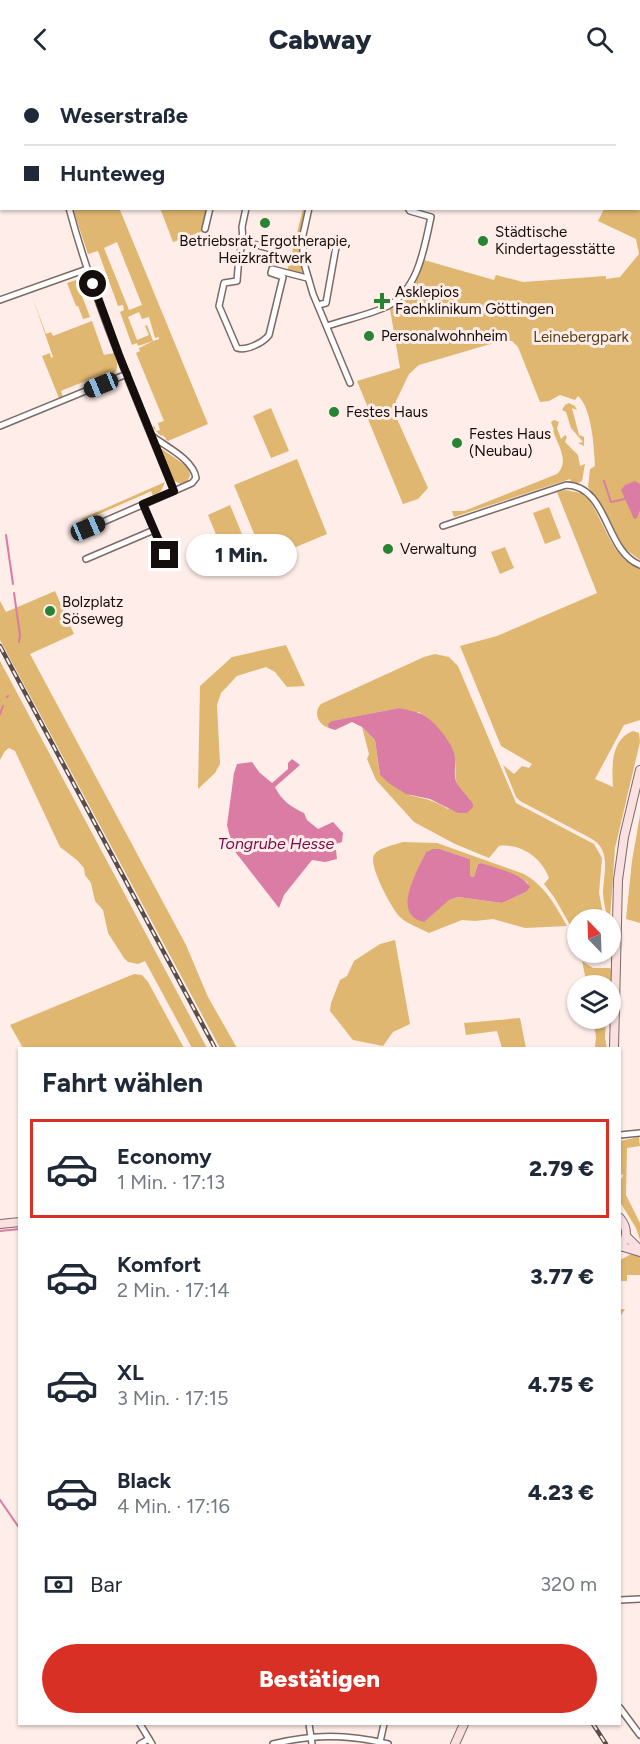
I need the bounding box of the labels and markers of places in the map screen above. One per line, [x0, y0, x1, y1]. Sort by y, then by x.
marker: Betriebsrat, Ergotherapie, Heizkraftwerk [258, 216, 272, 230]
place label: Städtische Kindertagesstätte [495, 223, 615, 258]
place label: Betriebsrat, Ergotherapie, Heizkraftwerk [179, 232, 351, 267]
marker: Städtische Kindertagesstätte [476, 234, 490, 248]
place label: Asklepios Fachklinikum Göttingen [395, 283, 554, 318]
marker: Asklepios Fachklinikum Göttingen [373, 292, 391, 310]
place label: Personalwohnheim [381, 327, 508, 345]
marker: Personalwohnheim [362, 329, 376, 343]
place label: Festes Haus [346, 403, 428, 421]
marker: Festes Haus [327, 405, 341, 419]
place label: Festes Haus (Neubau) [469, 425, 551, 460]
marker: Festes Haus (Neubau) [450, 436, 464, 450]
place label: Verwaltung [400, 540, 477, 558]
marker: Verwaltung [381, 542, 395, 556]
place label: Bolzplatz Söseweg [62, 593, 123, 628]
marker: Bolzplatz Söseweg [43, 604, 57, 618]

